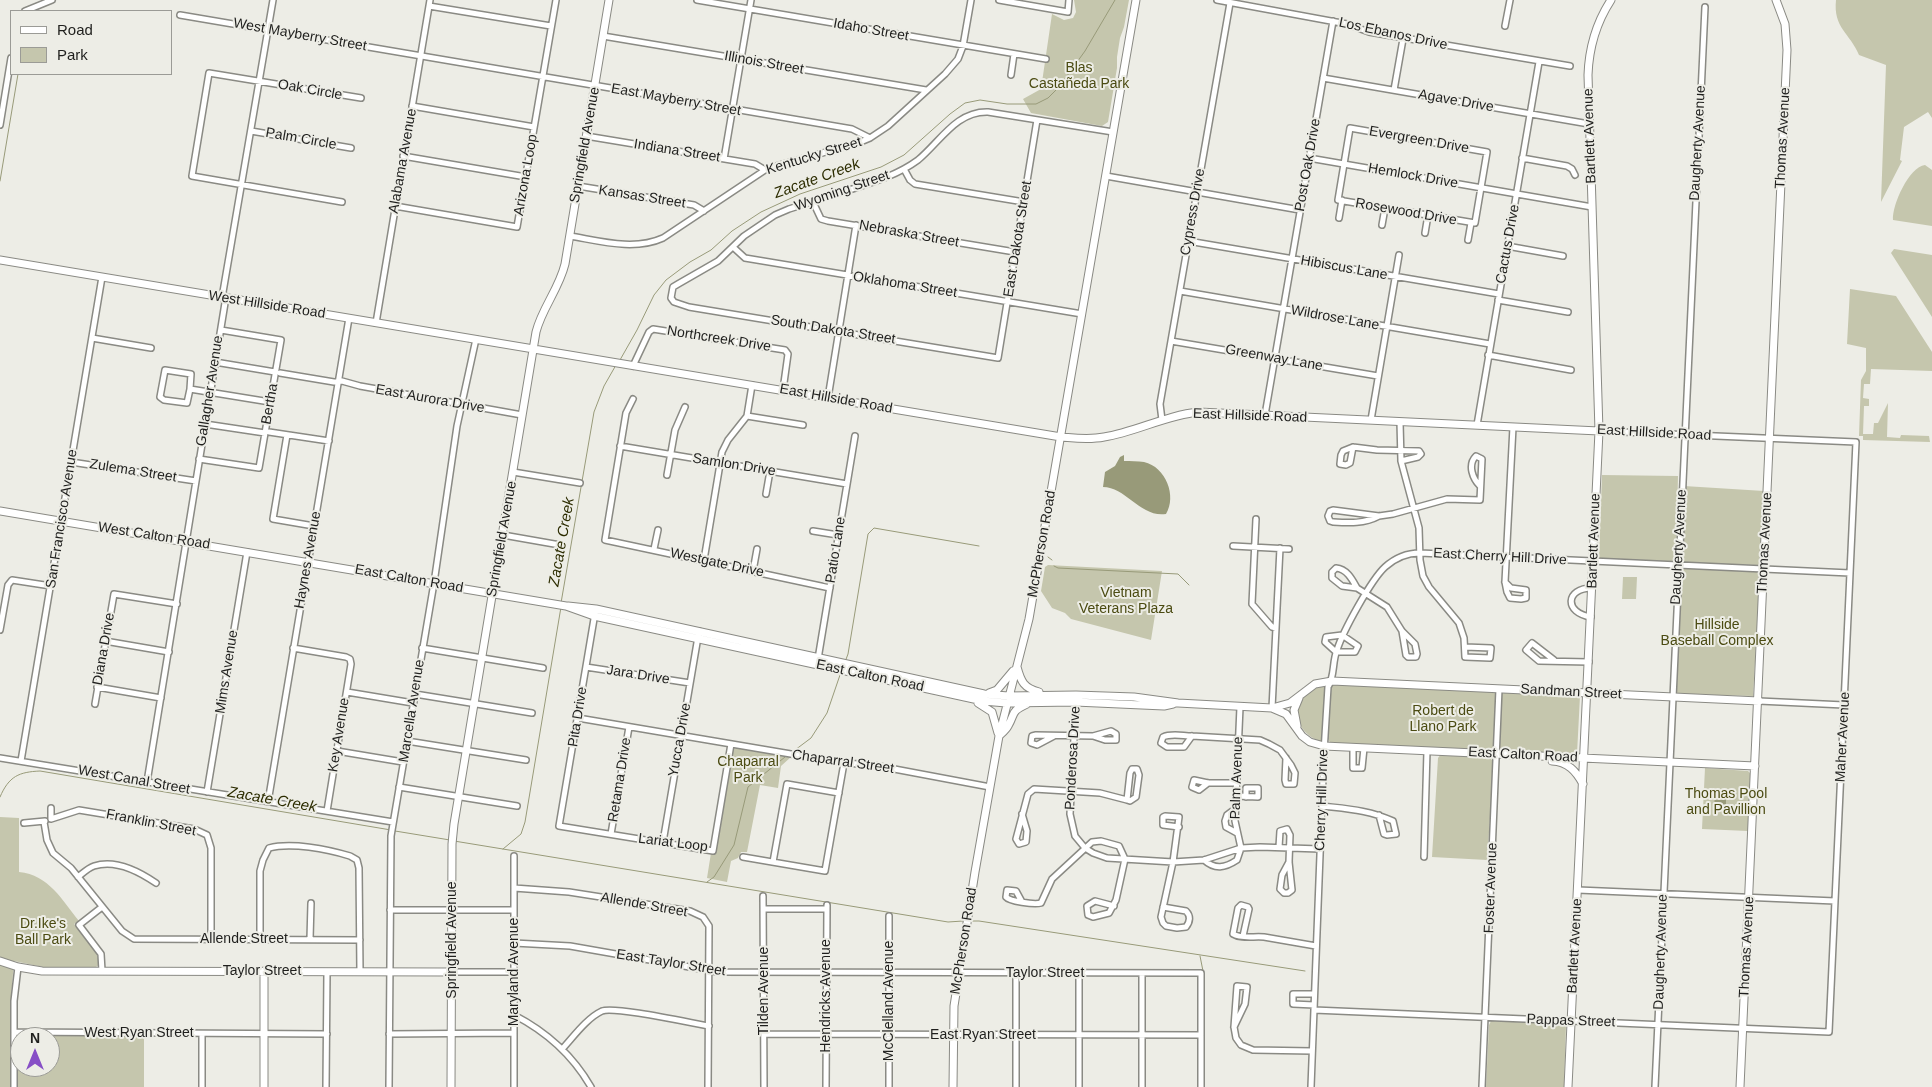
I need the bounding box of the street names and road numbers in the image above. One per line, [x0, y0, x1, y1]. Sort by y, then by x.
street label: Los Ebanos Drive [1337, 14, 1449, 54]
street label: West Mayberry Street [232, 15, 368, 55]
street label: Idaho Street [832, 15, 910, 45]
street label: Illinois Street [723, 48, 805, 78]
street label: Oak Circle [276, 76, 344, 104]
street label: East Mayberry Street [610, 80, 742, 120]
street label: Daugherty Avenue [1687, 85, 1709, 201]
street label: Springfield Avenue [567, 86, 603, 204]
street label: Agave Drive [1417, 86, 1495, 116]
street label: Thomas Avenue [1772, 87, 1794, 189]
street label: Bartlett Avenue [1580, 88, 1600, 184]
street label: Alabama Avenue [385, 107, 421, 215]
street label: Post Oak Drive [1292, 117, 1324, 213]
street label: Evergreen Drive [1368, 123, 1470, 157]
street label: Palm Circle [264, 125, 338, 153]
street label: Arizona Loop [511, 133, 541, 217]
street label: Kentucky Street [764, 134, 864, 178]
street label: Indiana Street [633, 136, 721, 166]
street label: Hemlock Drive [1367, 160, 1459, 192]
street label: Wyoming Street [792, 167, 892, 215]
street label: Cypress Drive [1177, 167, 1209, 257]
street label: East Dakota Street [1001, 180, 1035, 298]
street label: Kansas Street [597, 182, 687, 212]
street label: Rosewood Drive [1354, 195, 1458, 229]
street label: Cactus Drive [1493, 203, 1523, 285]
street label: Nebraska Street [858, 217, 960, 251]
street label: Hibiscus Lane [1299, 252, 1389, 284]
street label: Oklahoma Street [852, 268, 958, 302]
street label: West Hillside Road [207, 287, 327, 323]
street label: Wildrose Lane [1289, 302, 1381, 334]
street label: South Dakota Street [769, 312, 897, 348]
street label: Northcreek Drive [666, 322, 772, 356]
street label: Gallagher Avenue [193, 334, 227, 448]
street label: Greenway Lane [1224, 341, 1324, 375]
street label: East Aurora Drive [374, 381, 486, 417]
street label: East Hillside Road [778, 381, 894, 417]
street label: Bertha [258, 382, 282, 426]
street label: East Hillside Road [1193, 406, 1307, 426]
street label: East Hillside Road [1596, 422, 1712, 444]
street label: San Francisco Avenue [43, 448, 81, 590]
street label: Samlon Drive [691, 450, 777, 480]
street label: Zulema Street [88, 456, 178, 486]
street label: Springfield Avenue [484, 480, 520, 598]
street label: McPherson Road [1024, 489, 1060, 599]
street label: Daugherty Avenue [1668, 489, 1690, 605]
street label: Thomas Avenue [1754, 492, 1776, 594]
street label: Bartlett Avenue [1584, 493, 1604, 589]
street label: Haynes Avenue [291, 510, 325, 610]
street label: Patio Lane [822, 516, 850, 584]
street label: West Calton Road [97, 519, 211, 553]
street label: Westgate Drive [669, 545, 765, 581]
street label: East Cherry Hill Drive [1433, 545, 1567, 569]
street label: East Calton Road [354, 561, 464, 597]
street label: Diana Drive [89, 612, 119, 686]
street label: Mims Avenue [212, 629, 242, 715]
street label: East Calton Road [815, 656, 925, 696]
street label: Marcella Avenue [396, 658, 428, 764]
street label: Jara Drive [605, 662, 671, 688]
street label: Sandman Street [1520, 681, 1622, 703]
street label: Pita Drive [565, 686, 591, 748]
street label: Maher Avenue [1832, 691, 1854, 783]
street label: Key Avenue [325, 697, 353, 773]
street label: Yucca Drive [665, 702, 695, 778]
street label: Ponderosa Drive [1062, 705, 1084, 811]
street label: Retama Drive [605, 736, 635, 824]
street label: Palm Avenue [1227, 736, 1247, 820]
street label: East Calton Road [1468, 744, 1578, 766]
street label: Chaparral Street [791, 747, 895, 777]
street label: Cherry Hill Drive [1312, 749, 1332, 851]
street label: West Canal Street [77, 762, 191, 798]
street label: Franklin Street [105, 806, 197, 840]
street label: Lariat Loop [637, 830, 709, 856]
street label: Foster Avenue [1481, 842, 1501, 934]
street label: Springfield Avenue [444, 881, 460, 999]
street label: McPherson Road [947, 886, 981, 996]
street label: Allende Street [599, 889, 689, 921]
street label: Daugherty Avenue [1651, 894, 1671, 1010]
street label: Thomas Avenue [1736, 896, 1758, 998]
street label: Bartlett Avenue [1564, 898, 1586, 994]
street label: Maryland Avenue [506, 918, 522, 1026]
street label: Allende Street [200, 931, 288, 947]
street label: Hendricks Avenue [818, 939, 834, 1053]
street label: McClelland Avenue [881, 941, 897, 1061]
street label: East Taylor Street [615, 946, 727, 980]
street label: Tilden Avenue [756, 947, 772, 1035]
street label: Taylor Street [223, 963, 301, 979]
street label: Taylor Street [1006, 965, 1084, 981]
street label: Pappas Street [1526, 1011, 1616, 1031]
street label: West Ryan Street [84, 1025, 194, 1041]
street label: East Ryan Street [930, 1027, 1036, 1043]

